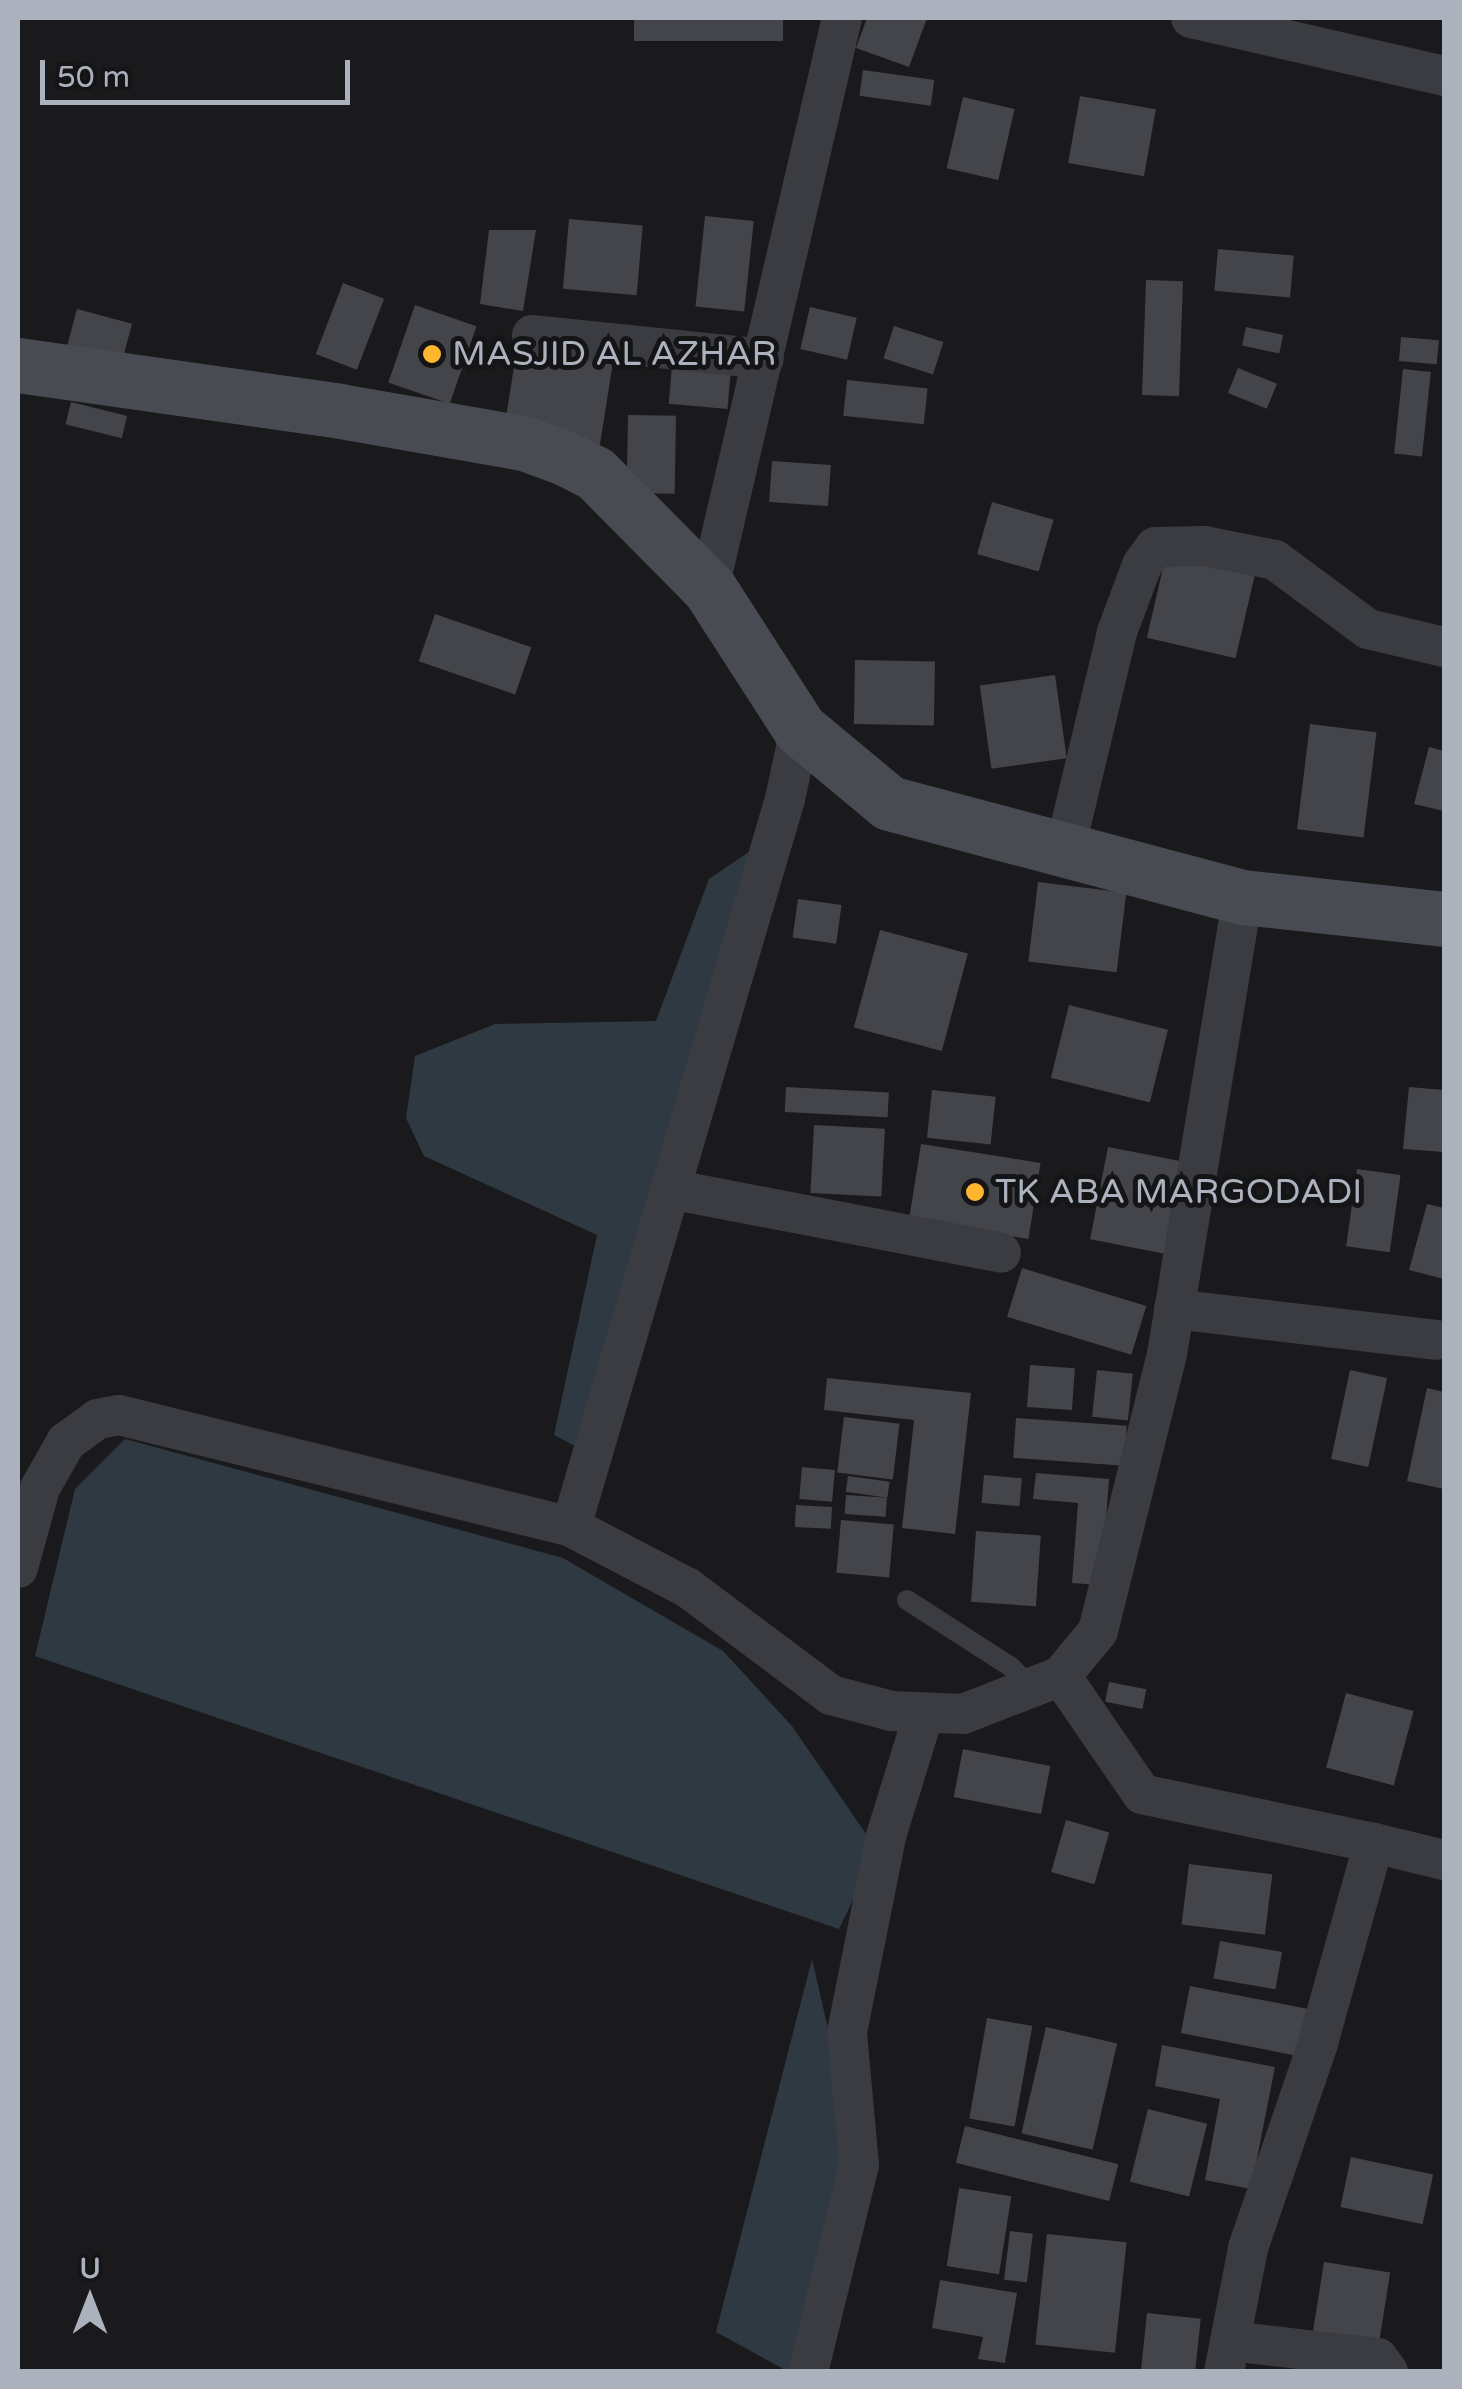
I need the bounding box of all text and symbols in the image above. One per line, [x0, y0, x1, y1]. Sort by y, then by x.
scale bar [45, 40, 355, 102]
text: 50 m [57, 59, 130, 96]
place label: MASJID AL AZHAR [452, 333, 776, 375]
marker: MASJID AL AZHAR [421, 343, 443, 365]
place label: TK ABA MARGODADI [995, 1171, 1362, 1213]
marker: TK ABA MARGODADI [964, 1181, 986, 1203]
north arrow [40, 2249, 140, 2349]
text: U [79, 2252, 101, 2286]

